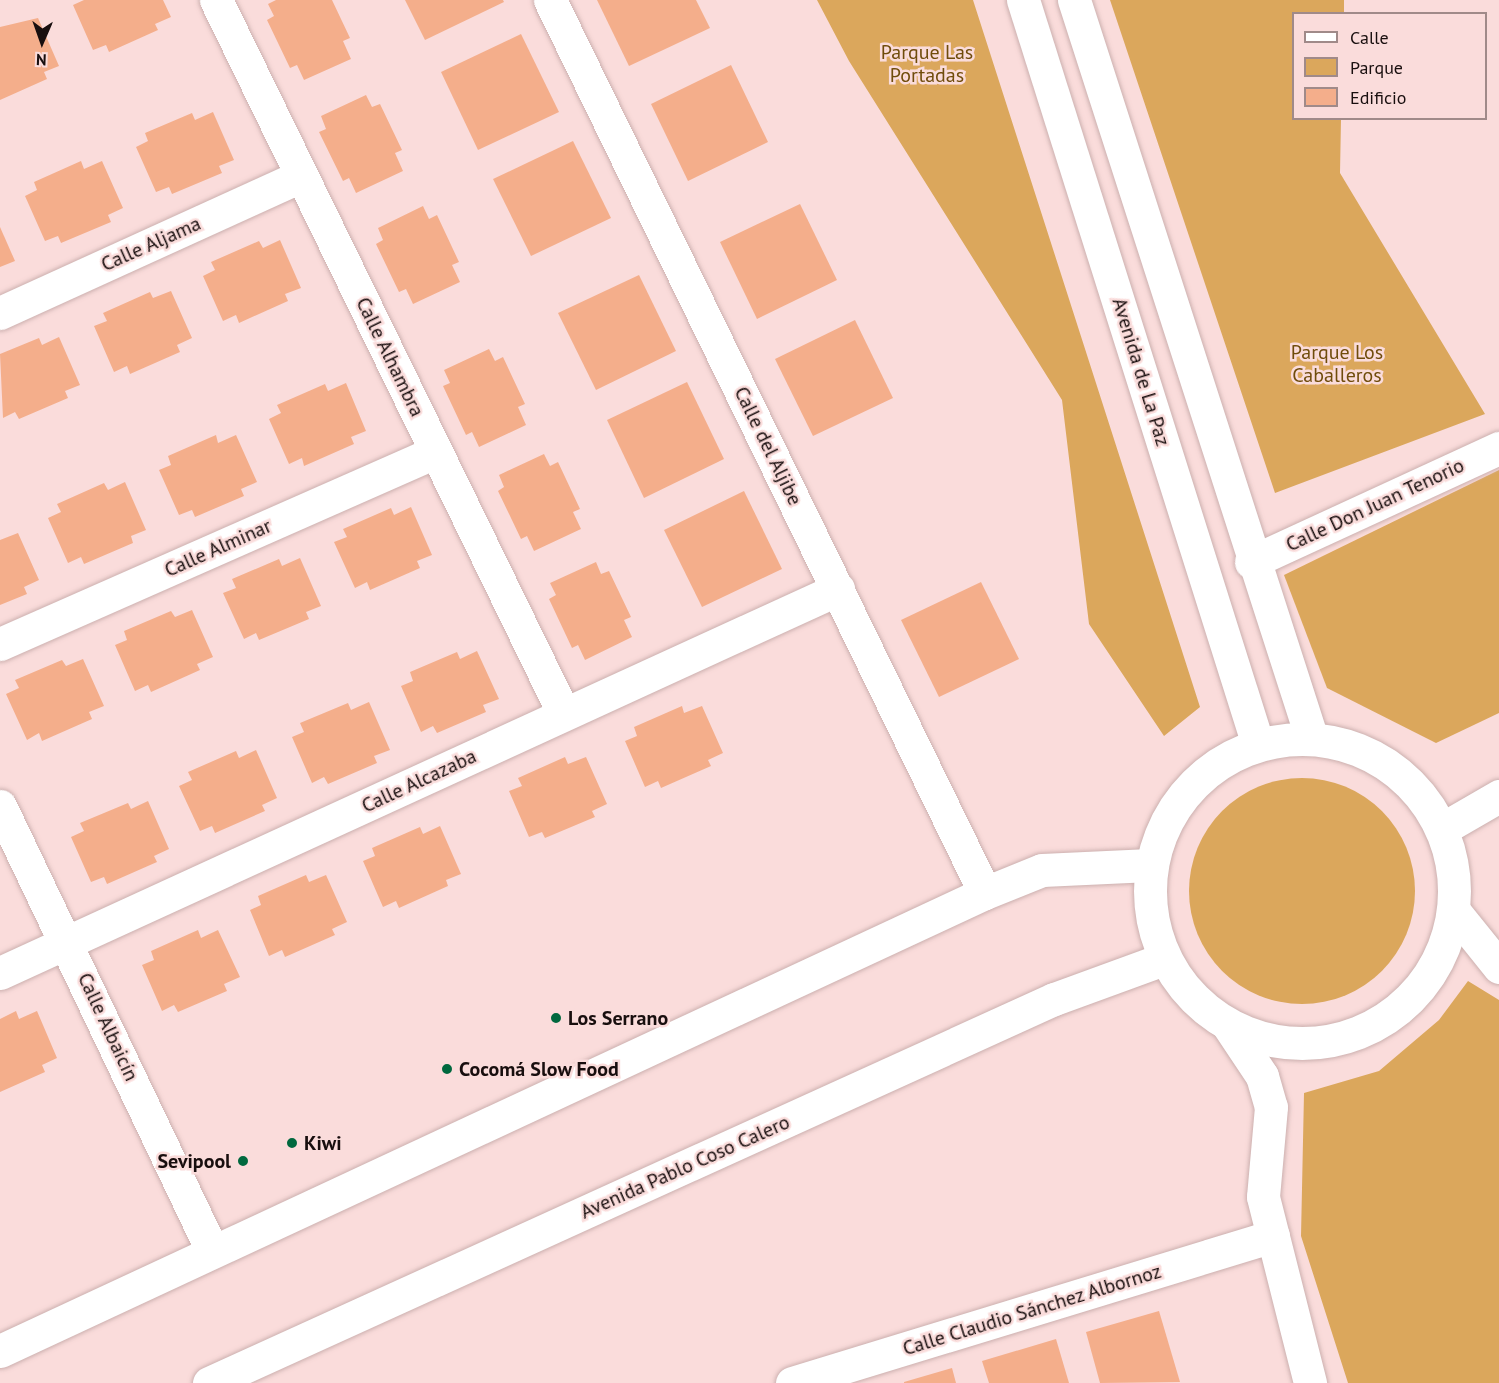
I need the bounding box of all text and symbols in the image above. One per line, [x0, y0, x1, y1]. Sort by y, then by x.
north arrow [12, 12, 72, 72]
legend [1292, 12, 1487, 120]
text: Calle [1350, 26, 1389, 49]
park label: Parque Las Portadas [881, 41, 973, 88]
text: N [36, 50, 47, 70]
text: Parque [1350, 56, 1403, 79]
text: Edificio [1350, 86, 1406, 109]
street label: Calle Aljama [97, 211, 205, 277]
street label: Calle Alhambra [351, 293, 429, 421]
street label: Avenida de La Paz [1107, 295, 1175, 449]
park label: Parque Los Caballeros [1291, 340, 1383, 387]
street label: Calle del Aljibe [729, 383, 807, 509]
street label: Calle Don Juan Tenorio [1282, 453, 1468, 557]
street label: Calle Alminar [161, 514, 275, 582]
street label: Calle Alcazaba [358, 744, 480, 818]
street label: Calle Albaicín [72, 969, 144, 1085]
place label: Los Serrano [568, 1006, 668, 1030]
marker: Los Serrano [549, 1011, 563, 1025]
place label: Cocomá Slow Food [459, 1057, 619, 1081]
marker: Cocomá Slow Food [440, 1062, 454, 1076]
street label: Avenida Pablo Coso Calero [577, 1110, 793, 1224]
place label: Kiwi [304, 1131, 342, 1155]
marker: Kiwi [285, 1136, 299, 1150]
place label: Sevipool [157, 1149, 231, 1173]
marker: Sevipool [236, 1154, 250, 1168]
street label: Calle Claudio Sánchez Albornoz [899, 1259, 1165, 1361]

